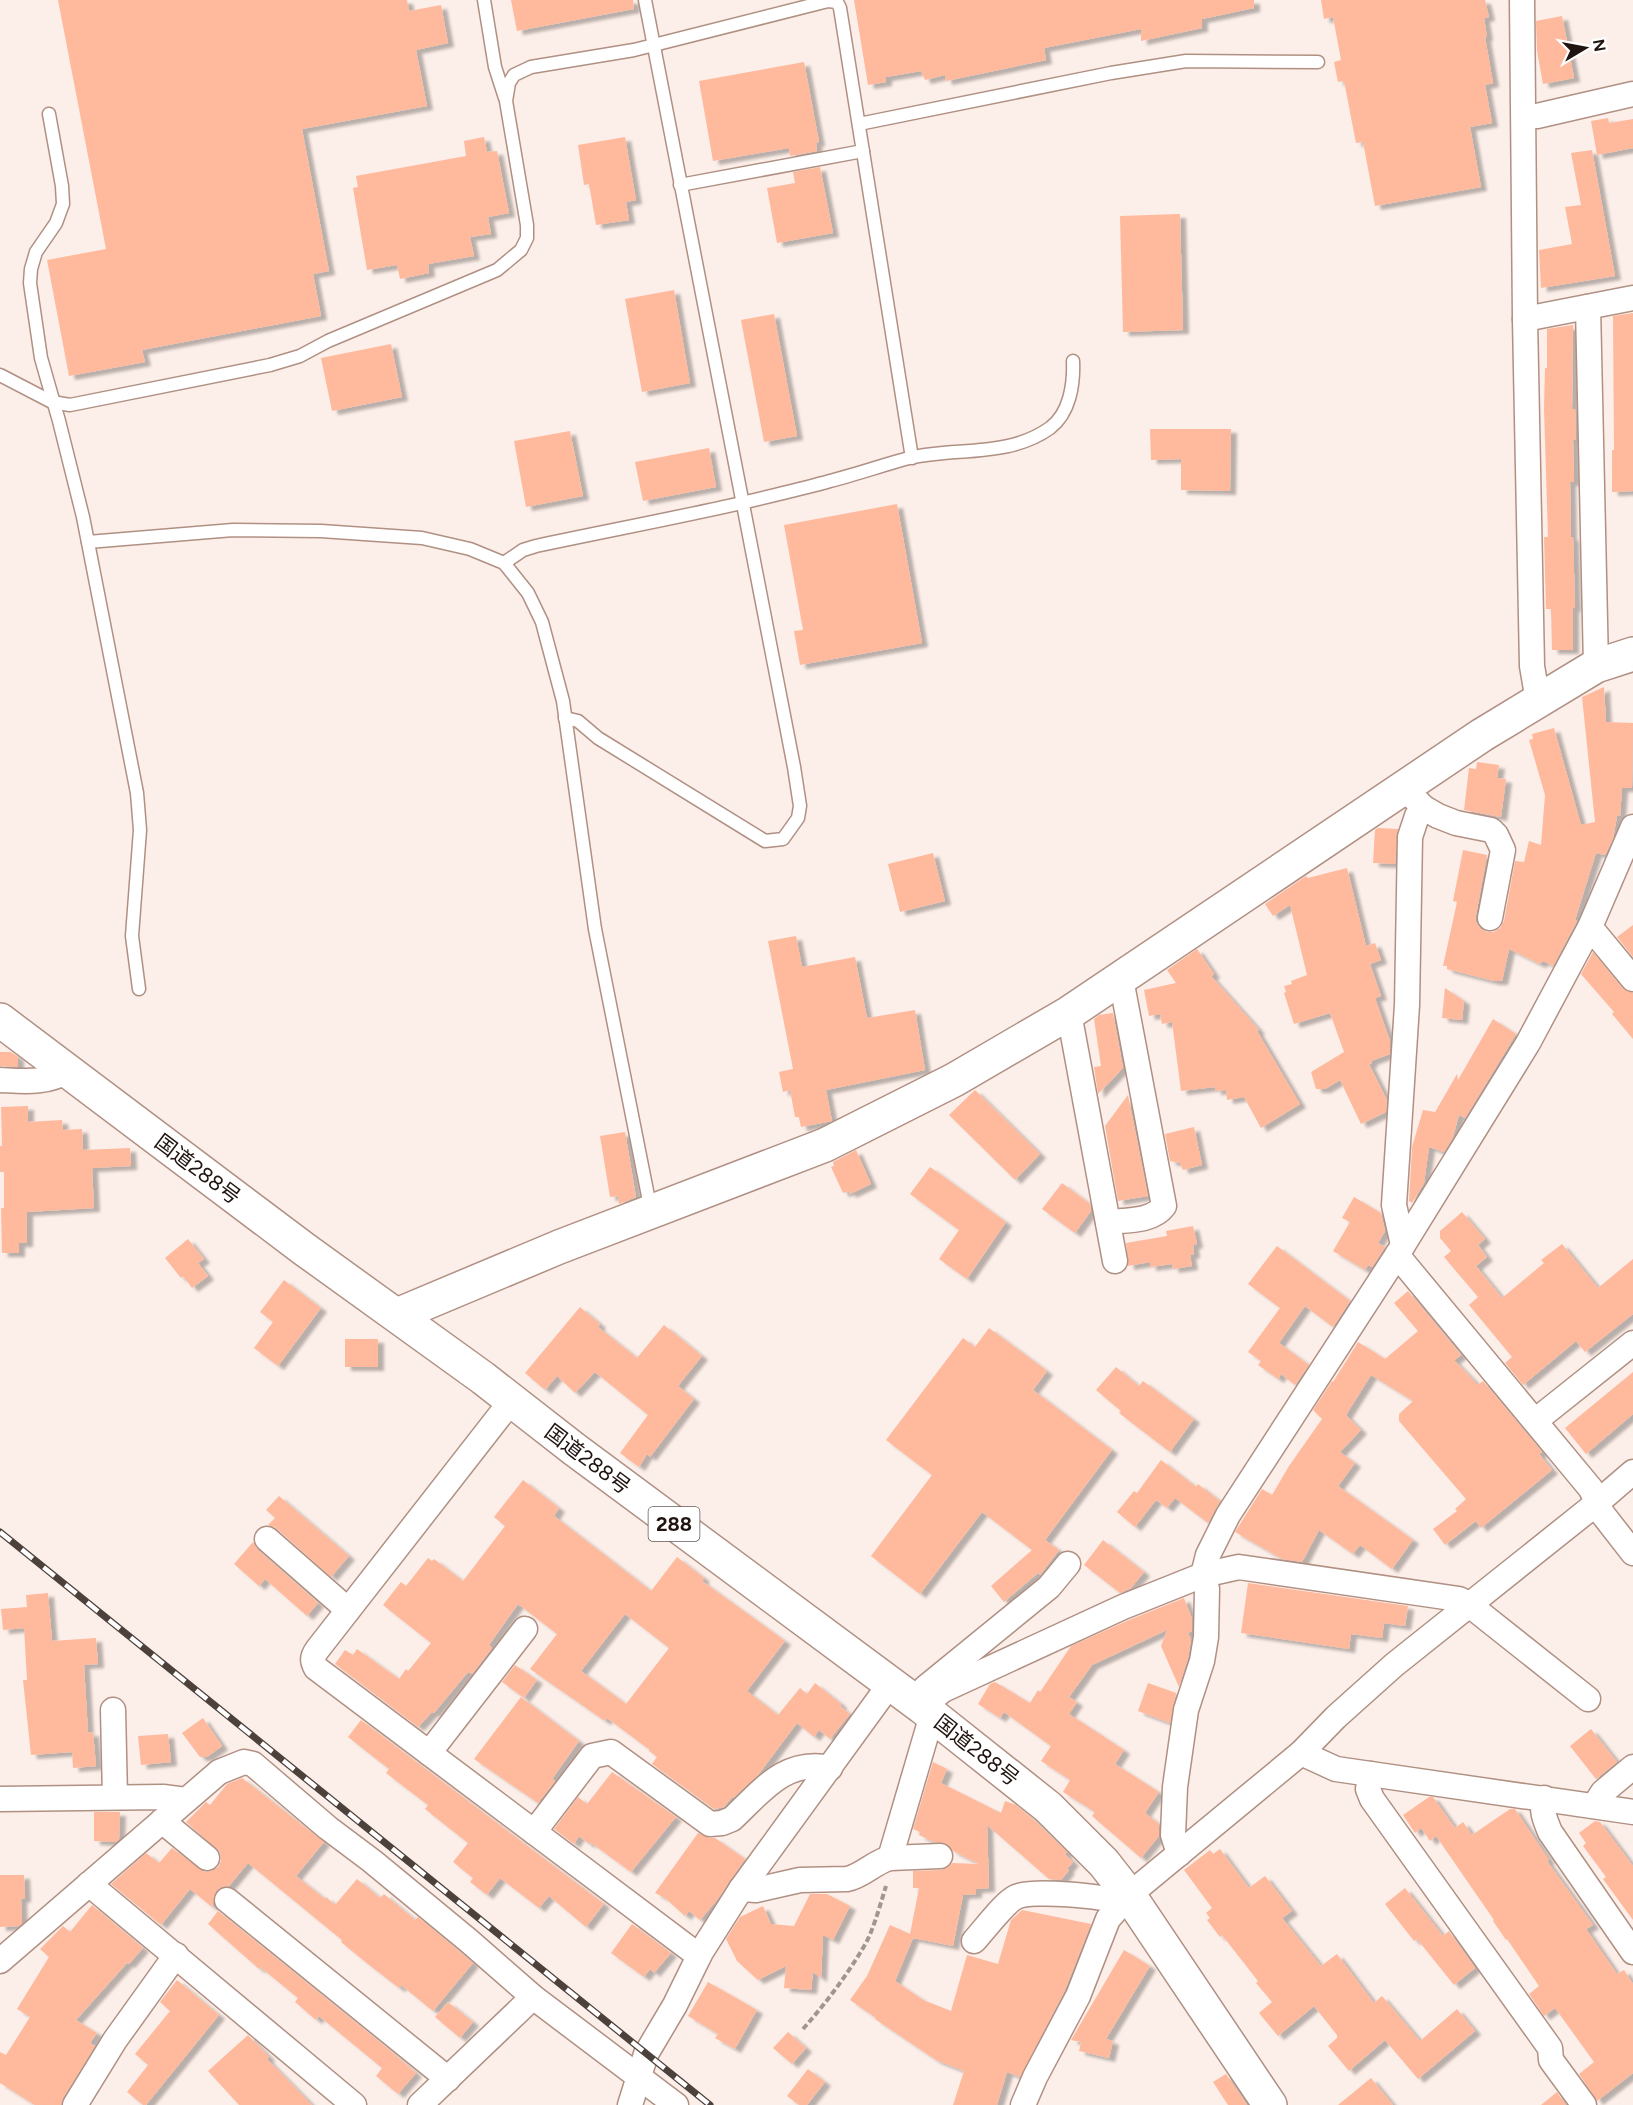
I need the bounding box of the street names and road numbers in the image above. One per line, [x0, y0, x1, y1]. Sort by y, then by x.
street label: 国道288号 [150, 1129, 246, 1209]
street label: 国道288号 [540, 1419, 636, 1499]
road number: 288 [648, 1507, 700, 1541]
street label: 国道288号 [930, 1709, 1024, 1791]

